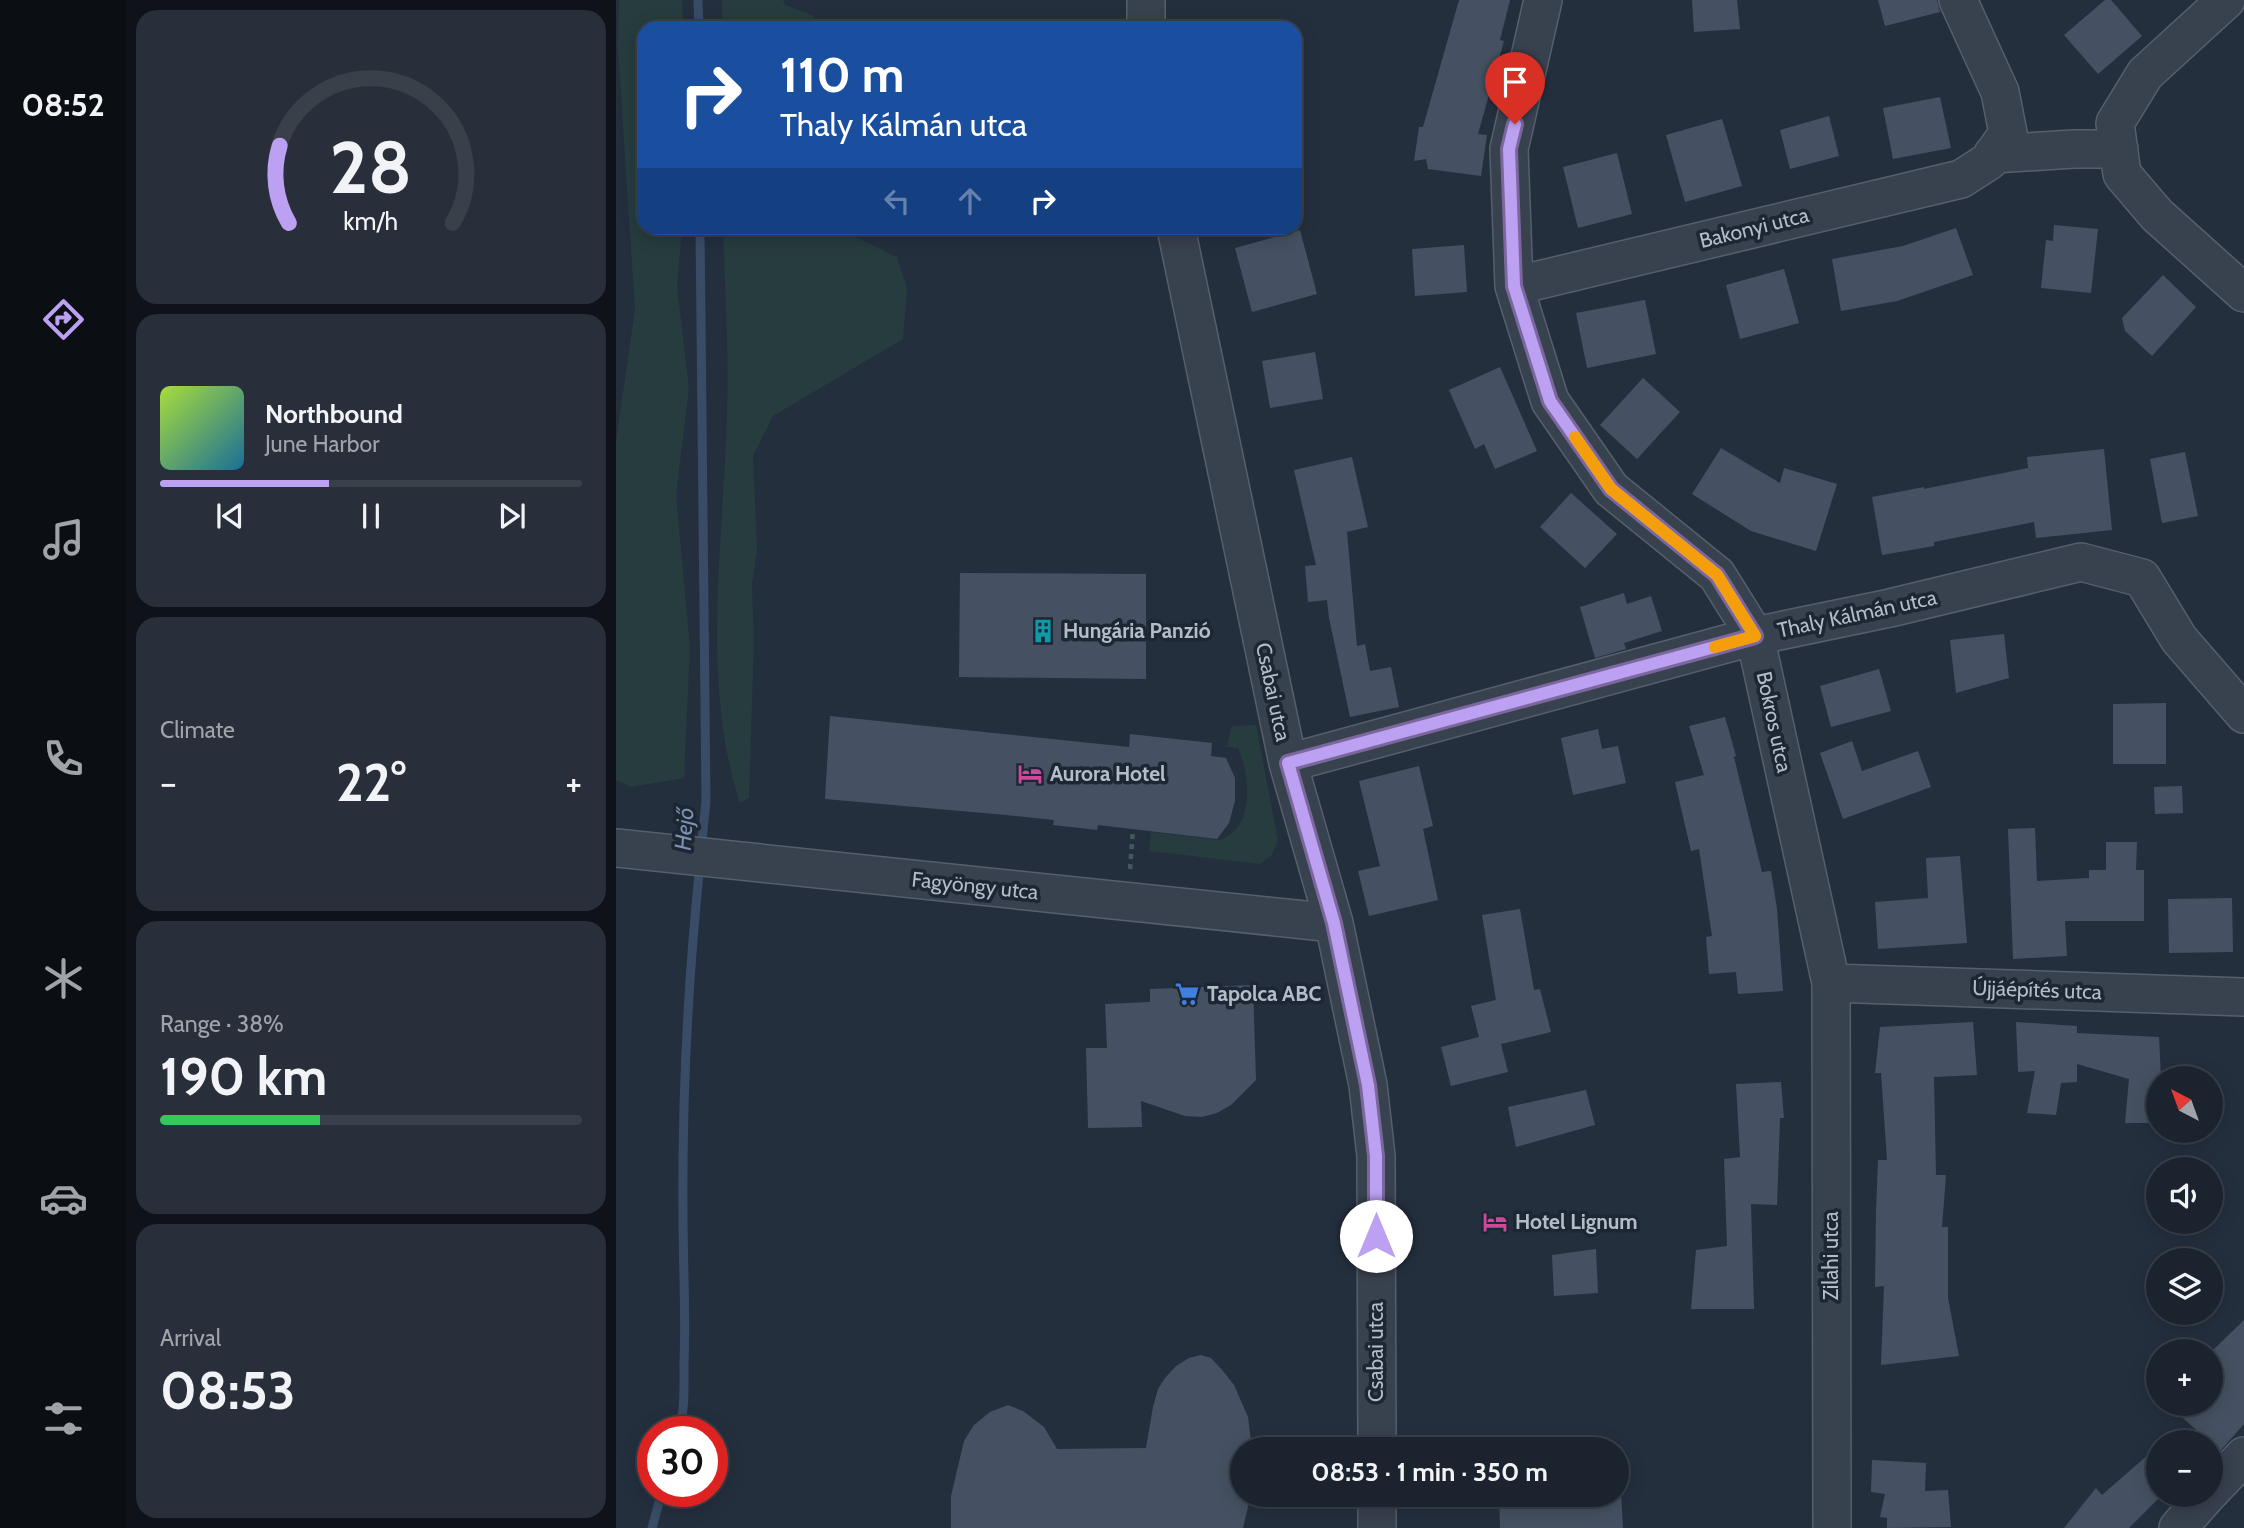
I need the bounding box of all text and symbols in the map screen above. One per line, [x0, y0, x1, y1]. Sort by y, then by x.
text: 110 m [780, 45, 904, 104]
icon: right [665, 49, 756, 140]
pin [1485, 52, 1545, 124]
icon: arrive [1496, 63, 1534, 101]
text: 08:52 [21, 85, 105, 124]
text: Thaly Kálmán utca [780, 105, 1027, 144]
text: 28 [330, 123, 412, 211]
icon: left [878, 182, 916, 220]
icon: ahead [951, 182, 989, 220]
icon: right [1024, 182, 1062, 220]
street label: Bakonyi utca [1697, 202, 1811, 253]
text: km/h [344, 206, 398, 236]
icon: directions [39, 295, 88, 344]
text: Northbound [265, 398, 403, 430]
text: June Harbor [265, 430, 379, 458]
icon: previous [211, 497, 249, 535]
icon: pause [352, 497, 390, 535]
icon: next [493, 497, 531, 535]
icon: music [39, 515, 88, 564]
street label: Thaly Kálmán utca [1775, 584, 1939, 643]
building icon: Hungária Panzió [1029, 617, 1057, 645]
place label: Hungária Panzió [1063, 618, 1211, 643]
street label: Csabai utca [1251, 640, 1296, 744]
street label: Bokros utca [1752, 669, 1797, 775]
text: Climate [160, 716, 235, 744]
icon: phone [39, 734, 88, 783]
text: 22° [336, 751, 406, 814]
text: − [160, 759, 177, 806]
text: + [565, 759, 582, 806]
hotel icon: Aurora Hotel [1016, 760, 1044, 788]
place label: Aurora Hotel [1050, 761, 1166, 786]
water label: Hejő [669, 805, 700, 851]
street label: Fagyöngy utca [910, 866, 1040, 905]
icon: climate [39, 954, 88, 1003]
street label: Újjáépítés utca [1972, 975, 2102, 1005]
supermarket icon: Tapolca ABC [1173, 980, 1201, 1008]
place label: Tapolca ABC [1207, 981, 1321, 1006]
text: Range · 38% [160, 1010, 284, 1038]
text: 190 km [160, 1045, 327, 1108]
north arrow [2146, 1066, 2222, 1143]
map controls [2146, 1066, 2223, 1507]
button: sound [2146, 1157, 2223, 1234]
icon: car [39, 1174, 88, 1223]
position arrow [1339, 1199, 1413, 1273]
hotel icon: Hotel Lignum [1481, 1208, 1509, 1236]
place label: Hotel Lignum [1515, 1209, 1638, 1234]
street label: Zilahi utca [1818, 1211, 1843, 1301]
button: layers [2146, 1248, 2223, 1325]
street label: Csabai utca [1363, 1302, 1388, 1402]
text: Arrival [160, 1324, 221, 1352]
button: + [2146, 1339, 2223, 1416]
text: 08:53 [160, 1359, 296, 1422]
icon: filters [39, 1394, 88, 1443]
speed limit sign: 30 [637, 1416, 728, 1507]
button: − [2146, 1430, 2223, 1507]
text: 08:53 · 1 min · 350 m [1311, 1456, 1548, 1488]

